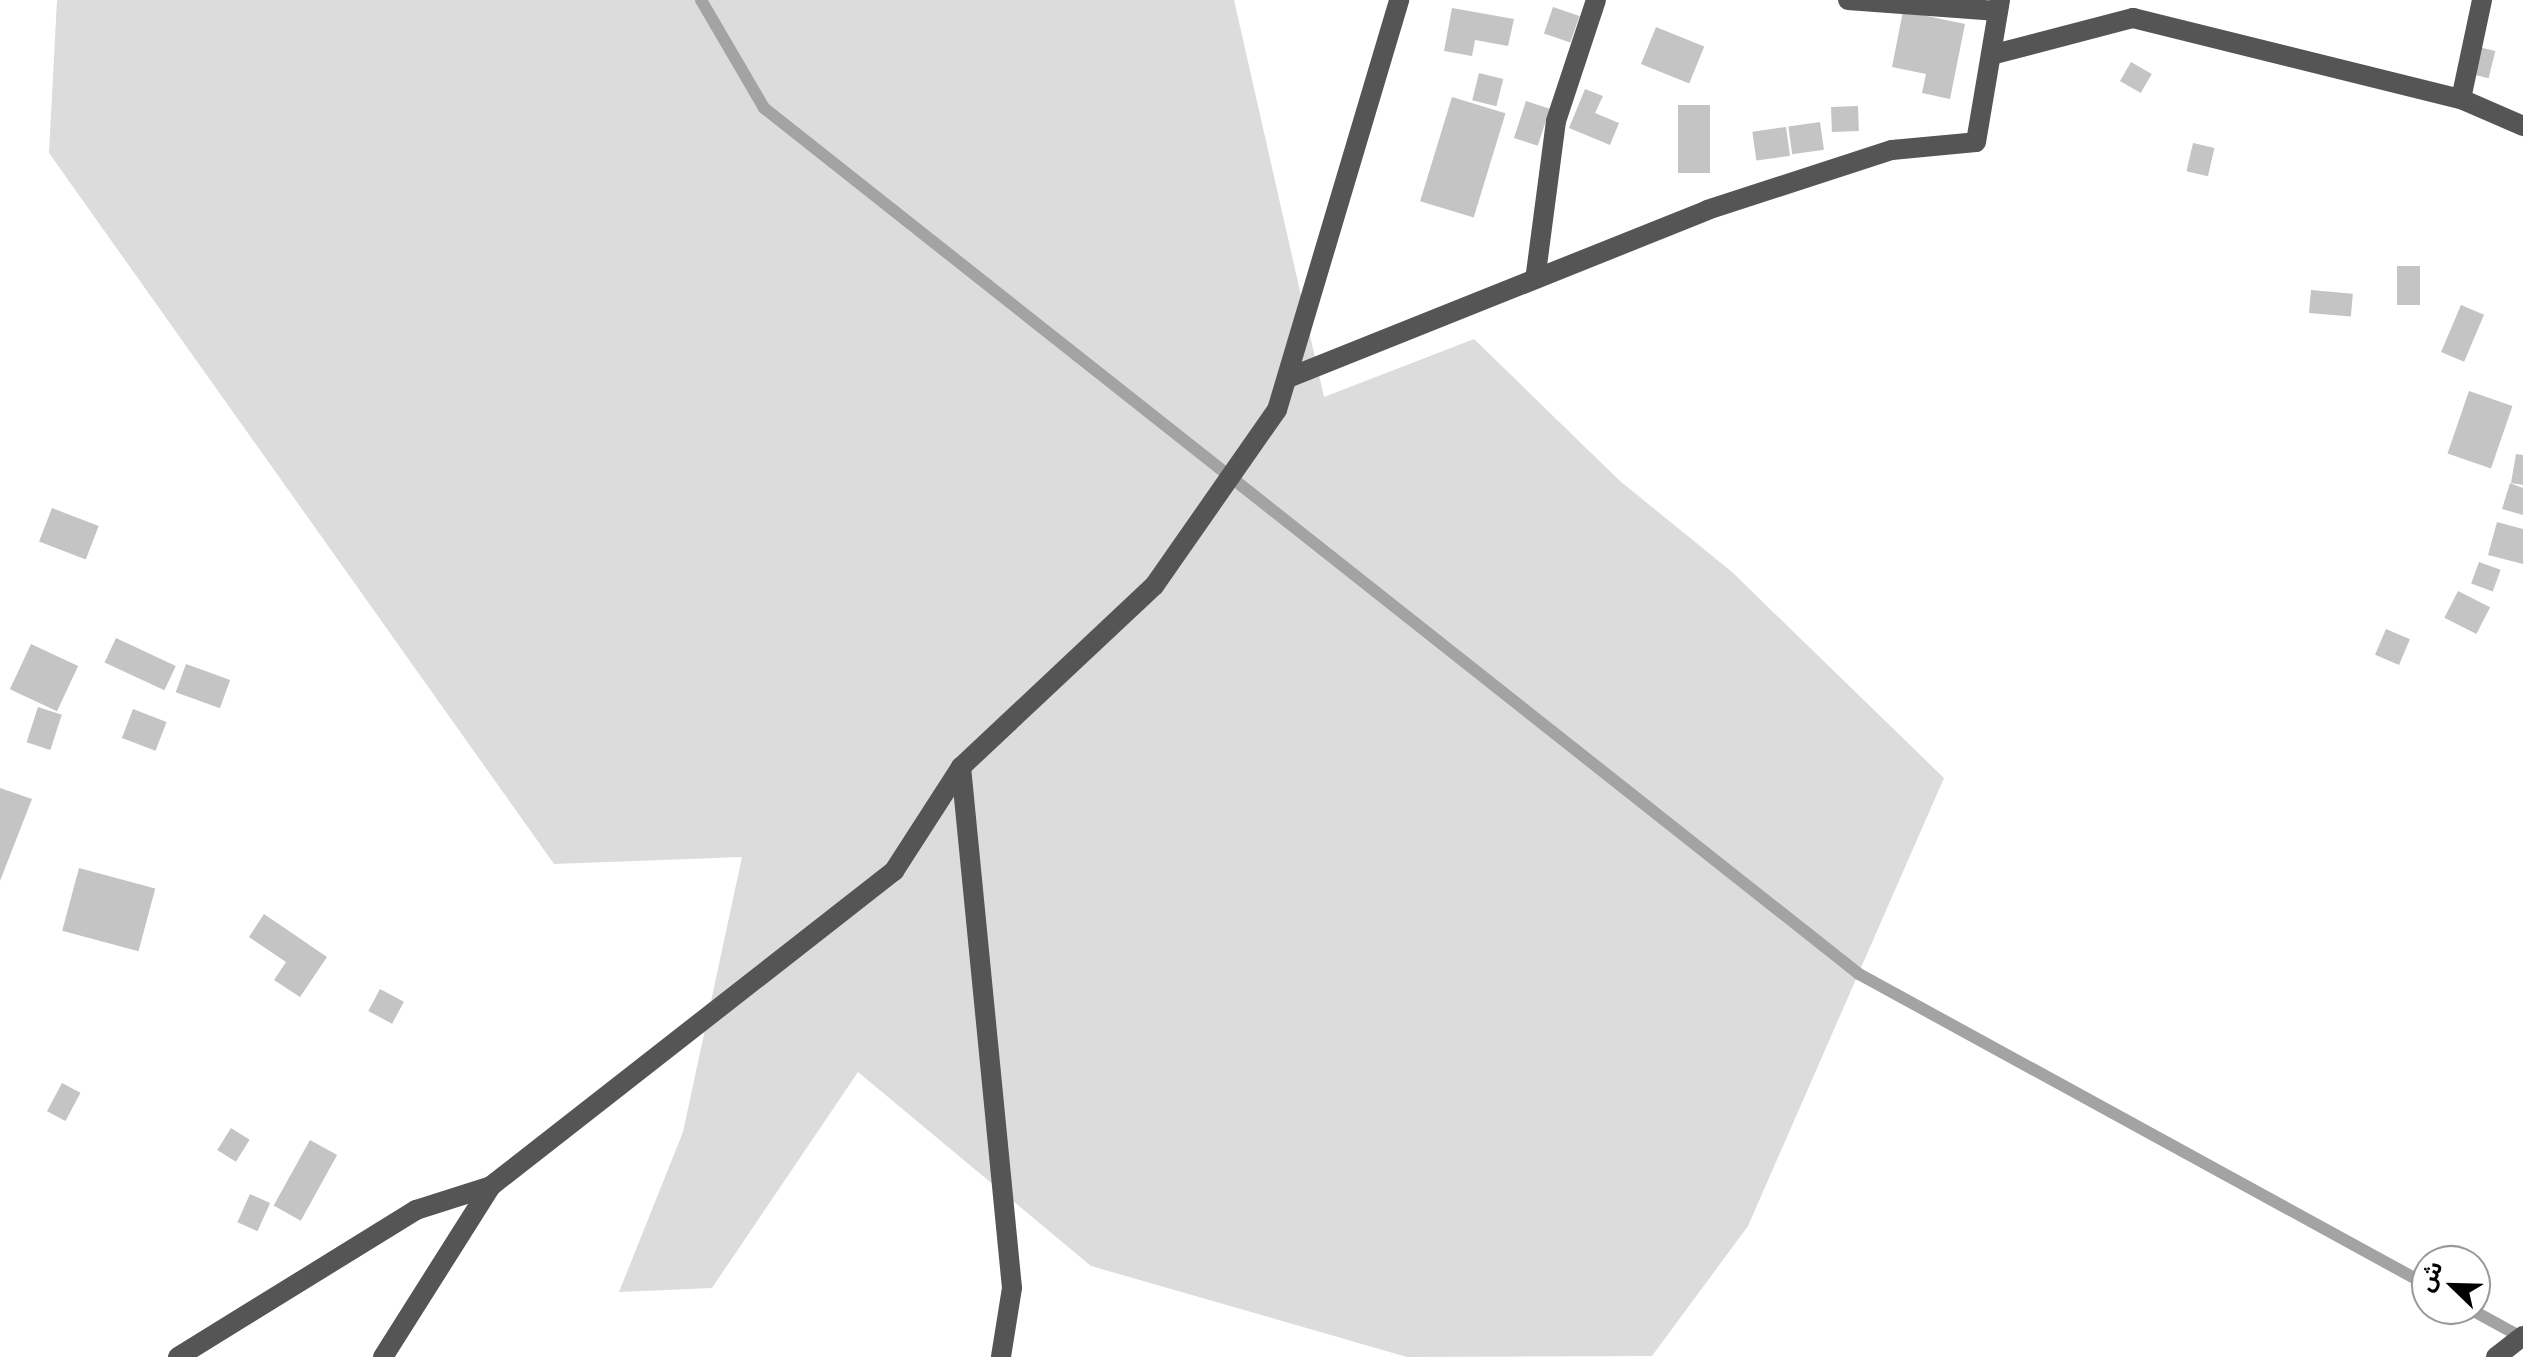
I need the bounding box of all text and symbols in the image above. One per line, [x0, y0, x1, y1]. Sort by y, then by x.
north arrow [2411, 1245, 2491, 1325]
text: ش [2412, 1257, 2449, 1295]

